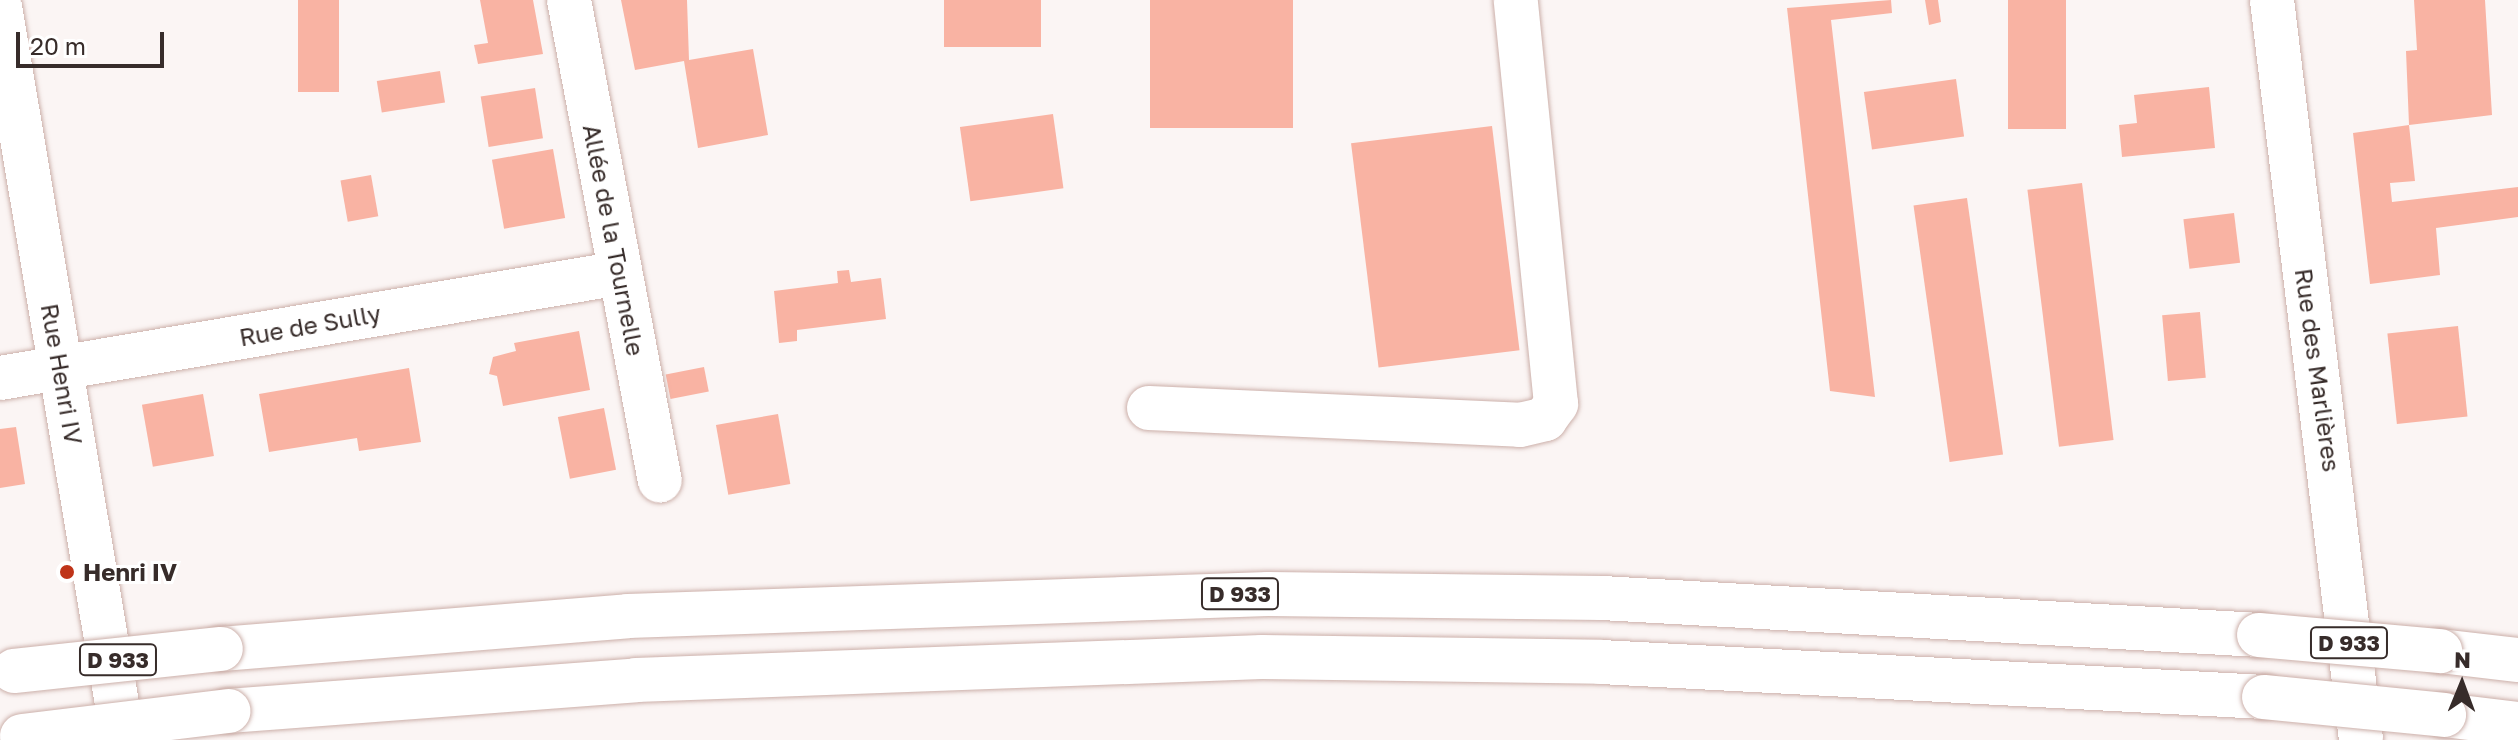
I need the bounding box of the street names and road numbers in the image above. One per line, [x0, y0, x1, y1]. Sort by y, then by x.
street label: Allée de la Tournelle [577, 122, 651, 358]
street label: Rue des Marlières [2289, 266, 2347, 474]
street label: Rue de Sully [237, 298, 383, 352]
street label: Rue Henri IV [35, 301, 89, 447]
road number: D 933 [1200, 576, 1280, 612]
road number: D 933 [2309, 625, 2389, 661]
road number: D 933 [78, 642, 158, 678]

